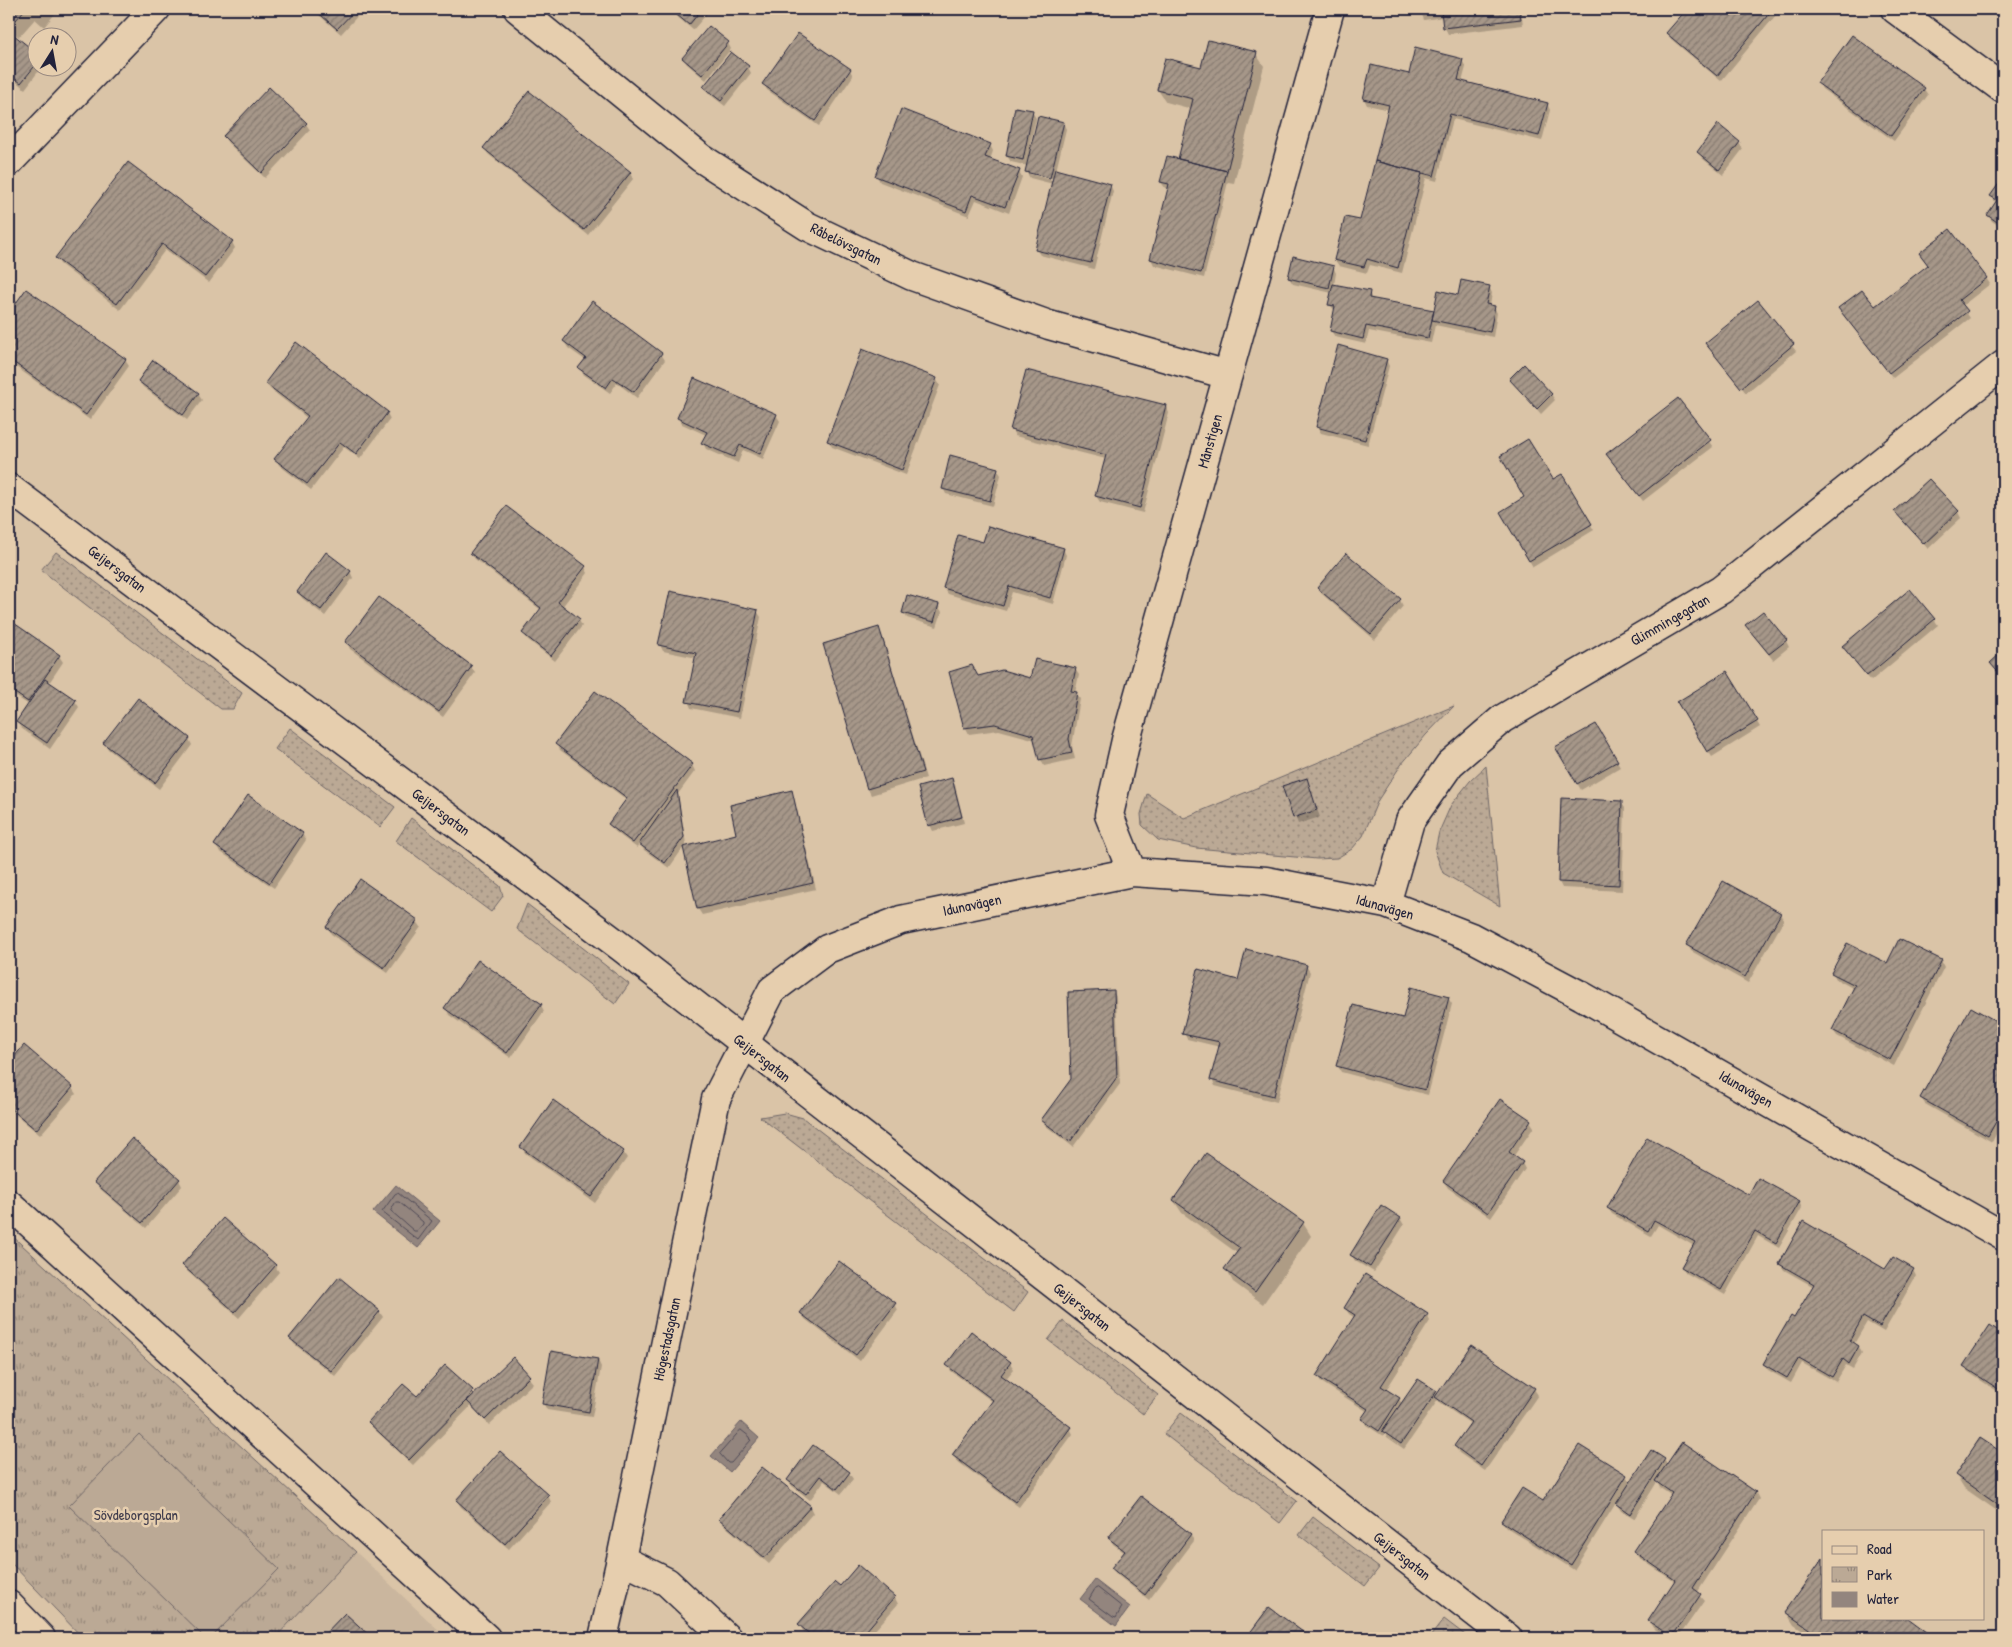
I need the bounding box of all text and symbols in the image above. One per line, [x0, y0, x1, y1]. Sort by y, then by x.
north arrow [28, 28, 78, 78]
text: N [49, 29, 61, 49]
street label: Råbelövsgatan [807, 217, 886, 270]
street label: Månstigen [1192, 411, 1227, 470]
street label: Geijersgatan [84, 540, 151, 598]
street label: Glimmingegatan [1626, 588, 1713, 651]
street label: Geijersgatan [408, 783, 475, 841]
street label: Idunavägen [941, 888, 1003, 921]
street label: Idunavägen [1354, 888, 1417, 925]
street label: Geijersgatan [729, 1028, 796, 1087]
street label: Idunavägen [1715, 1065, 1777, 1113]
street label: Geijersgatan [1049, 1277, 1116, 1336]
street label: Högestadsgatan [647, 1295, 686, 1382]
park label: Sövdeborgsplan [94, 1504, 178, 1525]
street label: Geijersgatan [1369, 1526, 1436, 1585]
legend [1822, 1530, 1984, 1620]
text: Road [1867, 1538, 1892, 1559]
text: Park [1867, 1564, 1892, 1585]
text: Water [1867, 1588, 1899, 1609]

